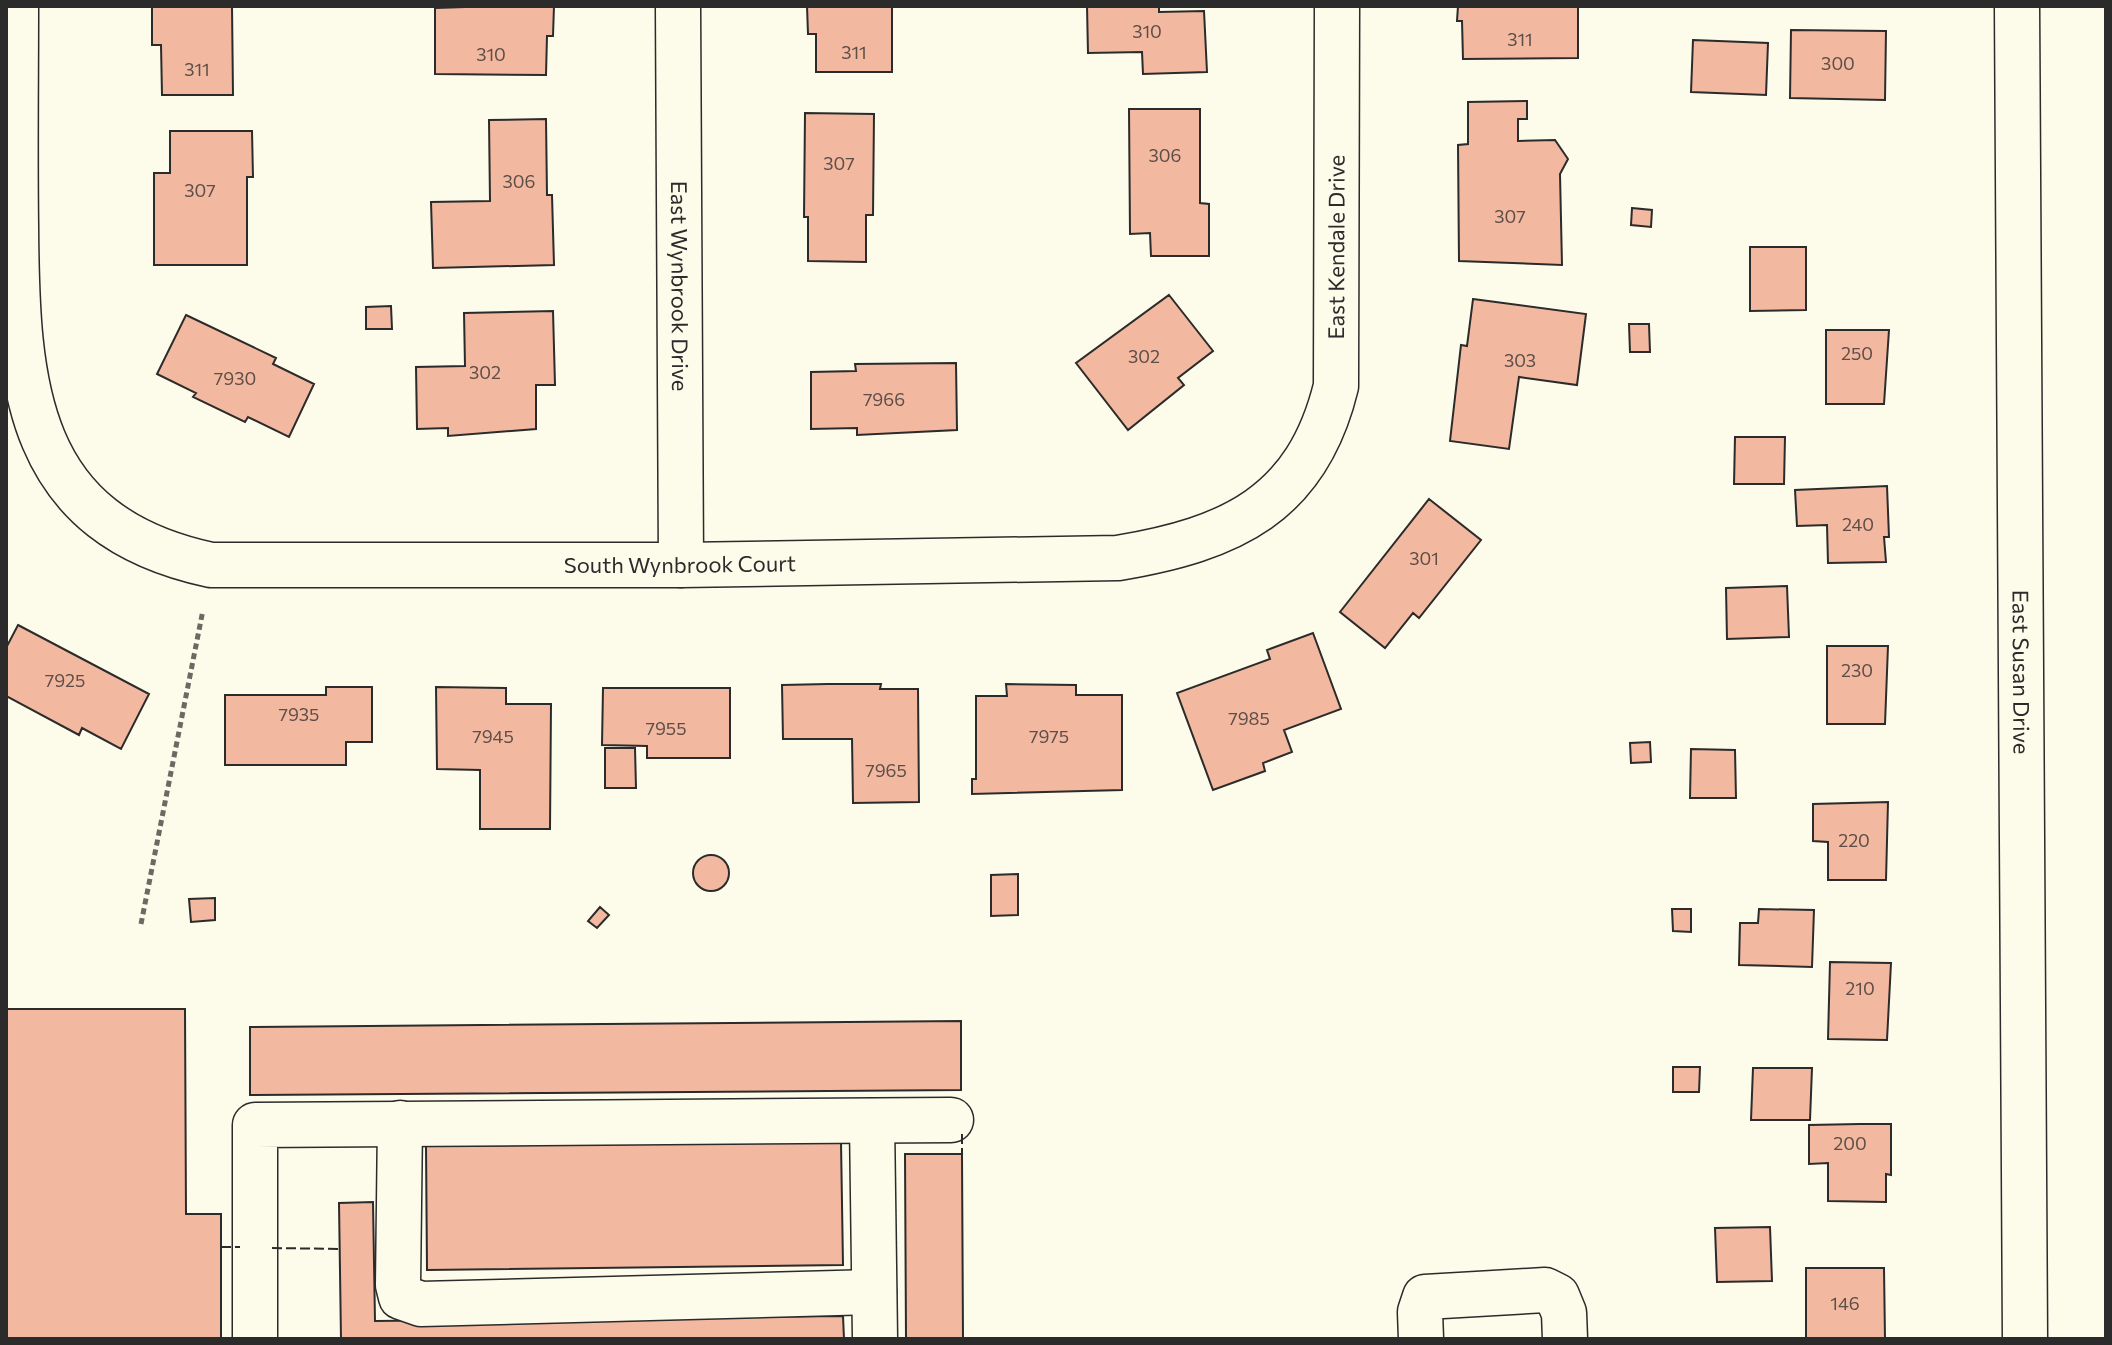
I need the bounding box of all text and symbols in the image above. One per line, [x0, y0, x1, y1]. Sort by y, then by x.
house number: 310 [1132, 20, 1162, 42]
house number: 311 [1507, 28, 1533, 50]
house number: 311 [841, 41, 867, 63]
house number: 310 [476, 43, 506, 65]
house number: 300 [1821, 52, 1855, 74]
house number: 311 [184, 58, 210, 80]
house number: 306 [1149, 144, 1181, 166]
house number: 307 [823, 152, 855, 174]
street label: East Kendale Drive [1322, 155, 1350, 340]
house number: 306 [503, 170, 535, 192]
house number: 307 [184, 179, 216, 201]
street label: East Wynbrook Drive [666, 181, 694, 391]
house number: 307 [1494, 205, 1526, 227]
house number: 250 [1841, 342, 1873, 364]
house number: 302 [1128, 345, 1160, 367]
house number: 303 [1504, 349, 1536, 371]
house number: 302 [469, 361, 501, 383]
house number: 7930 [214, 367, 256, 389]
house number: 7966 [863, 388, 905, 410]
house number: 240 [1842, 513, 1874, 535]
house number: 301 [1409, 547, 1439, 569]
street label: South Wynbrook Court [564, 549, 796, 578]
street label: East Susan Drive [2008, 590, 2035, 754]
house number: 230 [1841, 659, 1873, 681]
house number: 7925 [45, 669, 85, 691]
house number: 7935 [279, 703, 319, 725]
house number: 7985 [1228, 707, 1270, 729]
house number: 7955 [645, 717, 687, 739]
house number: 7945 [472, 725, 514, 747]
house number: 7975 [1029, 725, 1069, 747]
house number: 7965 [865, 759, 907, 781]
house number: 220 [1838, 829, 1870, 851]
house number: 210 [1845, 977, 1875, 999]
house number: 200 [1833, 1132, 1867, 1154]
house number: 146 [1830, 1292, 1860, 1314]

